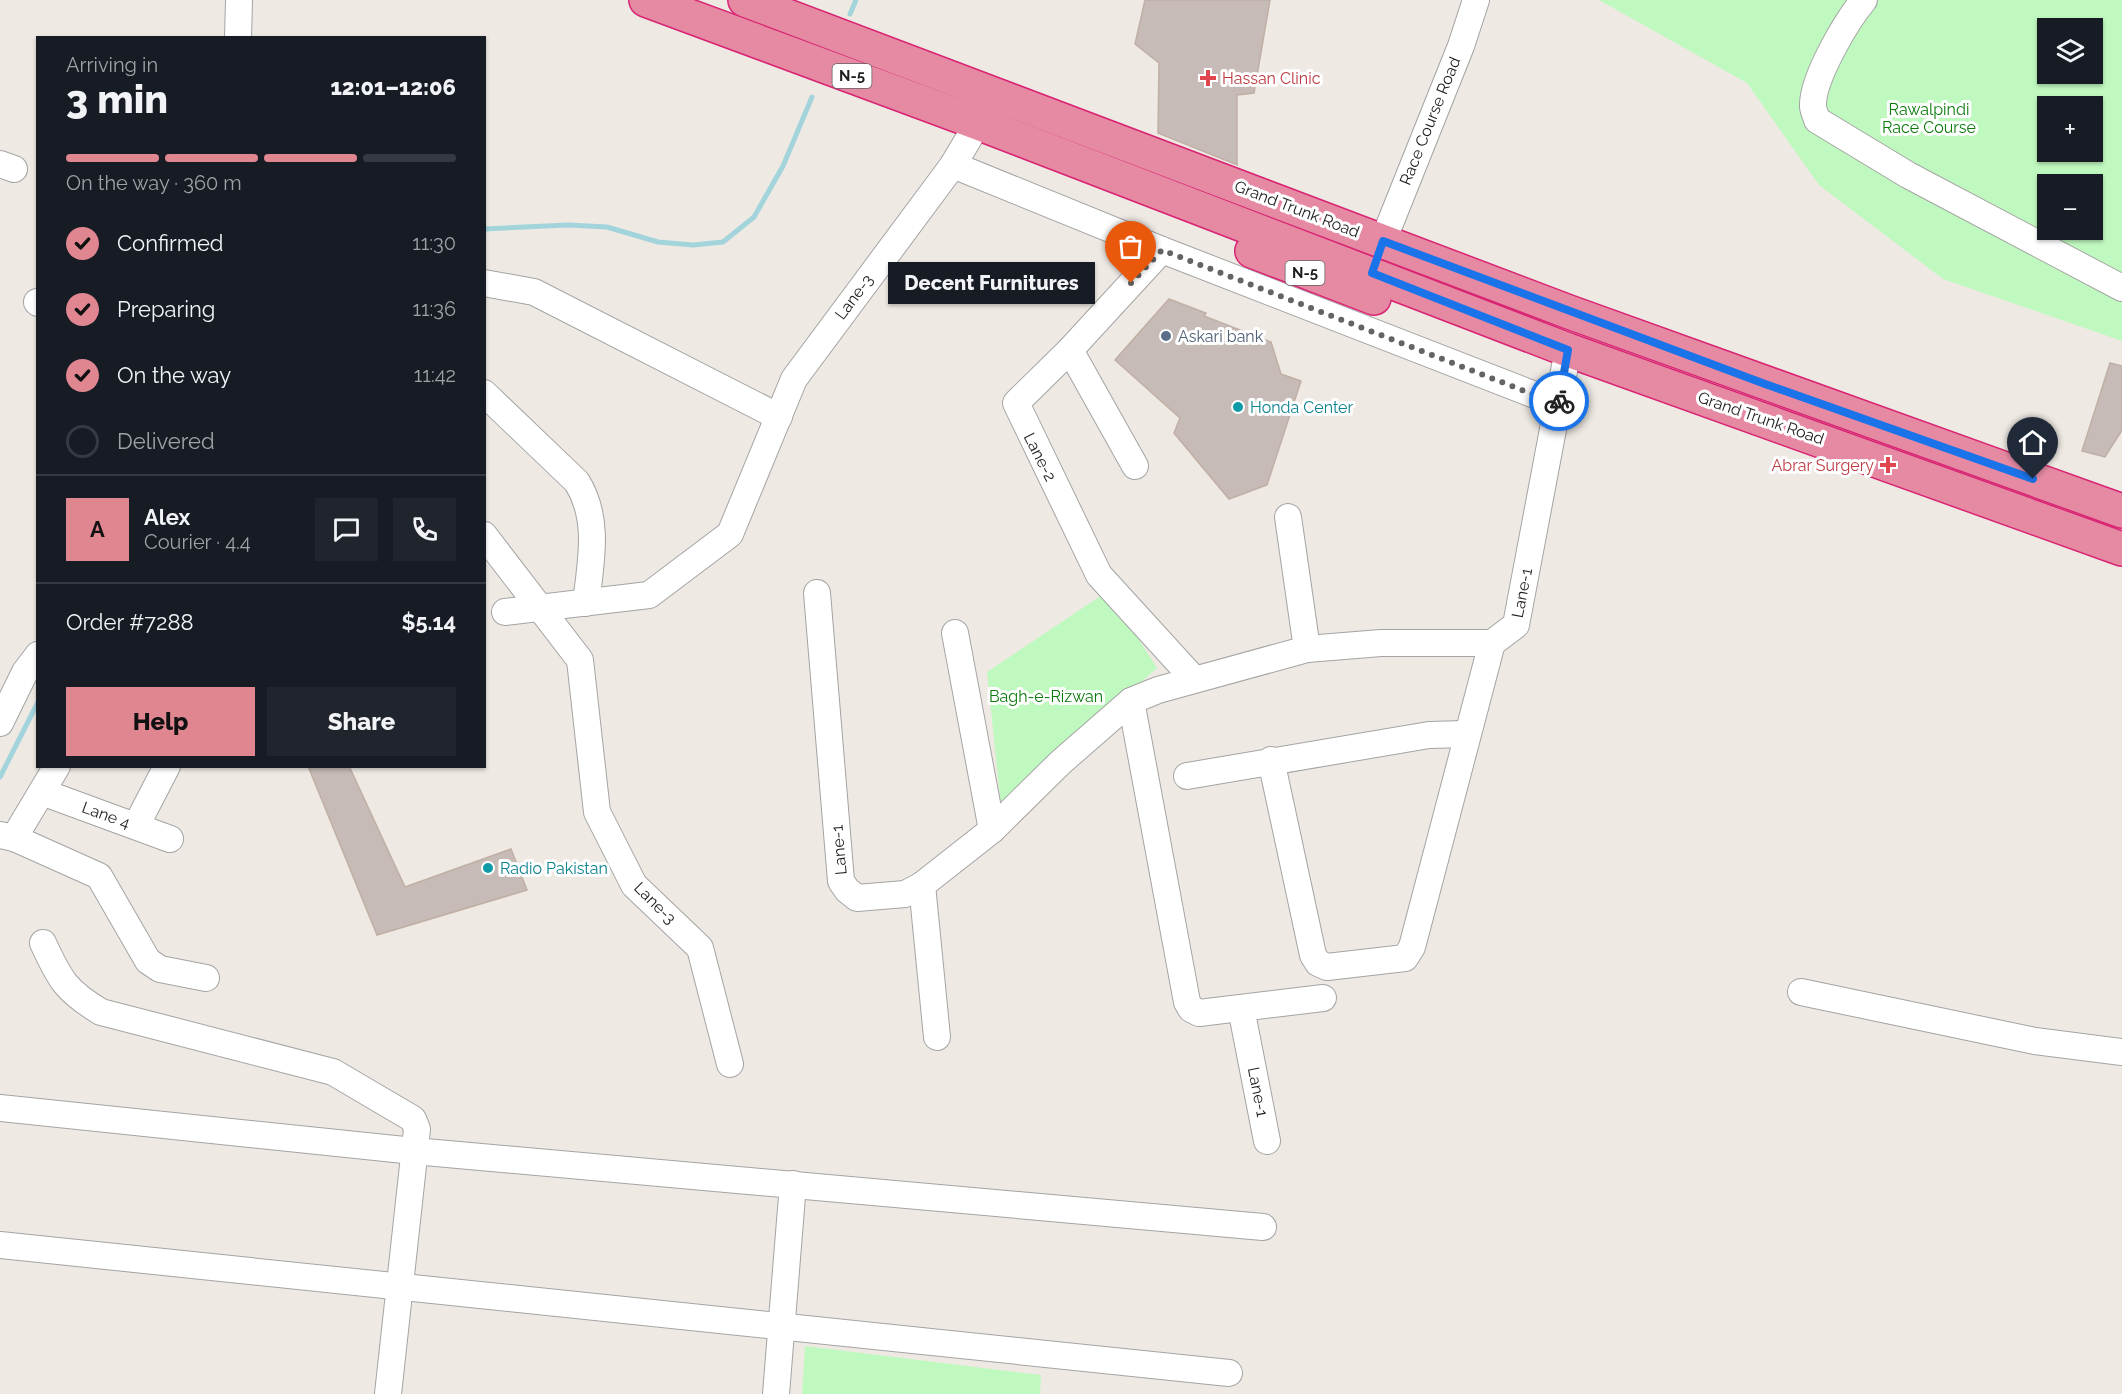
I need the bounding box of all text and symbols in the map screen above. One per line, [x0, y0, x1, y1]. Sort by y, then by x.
map controls [2037, 18, 2103, 240]
button: layers [2037, 18, 2103, 84]
text: Arriving in [66, 53, 158, 77]
street label: Race Course Road [1396, 54, 1464, 188]
road number: N-5 [832, 64, 872, 88]
marker: Hassan Clinic [1199, 69, 1217, 87]
place label: Hassan Clinic [1222, 69, 1321, 88]
text: 12:01–12:06 [330, 74, 456, 100]
text: 3 min [66, 76, 168, 122]
button: + [2037, 96, 2103, 162]
park label: Rawalpindi Race Course [1882, 100, 1976, 137]
text: On the way · 360 m [66, 171, 242, 195]
button: − [2037, 174, 2103, 240]
street label: Grand Trunk Road [1232, 176, 1362, 242]
pin [1105, 221, 1156, 283]
icon: check [66, 227, 99, 260]
text: Confirmed [117, 230, 224, 256]
icon: bag [1114, 230, 1147, 263]
text: 11:30 [412, 231, 456, 255]
road number: N-5 [1286, 261, 1324, 285]
callout: Decent Furnitures [888, 262, 1095, 304]
street label: Lane-3 [831, 271, 877, 323]
text: Decent Furnitures [904, 271, 1079, 295]
icon: check [66, 293, 99, 326]
text: Preparing [117, 296, 215, 322]
text: 11:36 [412, 297, 456, 321]
place label: Askari bank [1178, 327, 1264, 346]
marker: Askari bank [1159, 329, 1173, 343]
icon: check [66, 359, 99, 392]
text: On the way [117, 362, 231, 388]
text: 11:42 [414, 363, 456, 387]
courier [1529, 371, 1589, 431]
icon: bike [1543, 385, 1576, 418]
street label: Grand Trunk Road [1695, 387, 1827, 449]
place label: Honda Center [1250, 398, 1354, 417]
marker: Honda Center [1231, 400, 1245, 414]
pin [2007, 417, 2058, 479]
icon: home [2016, 426, 2049, 459]
text: Delivered [117, 428, 215, 454]
street label: Lane-2 [1020, 430, 1060, 484]
place label: Abrar Surgery [1772, 456, 1874, 475]
marker: Abrar Surgery [1879, 456, 1897, 474]
button: chat [315, 498, 378, 561]
button: phone [393, 498, 456, 561]
text: Alex [144, 504, 190, 530]
text: A [90, 516, 105, 542]
text: Courier · 4.4 [144, 530, 251, 554]
street label: Lane-1 [1508, 566, 1536, 619]
text: Order #7288 [66, 609, 194, 635]
text: $5.14 [401, 609, 456, 635]
button: Help [66, 687, 255, 756]
button: Share [267, 687, 456, 756]
park label: Bagh-e-Rizwan [989, 687, 1103, 706]
street label: Lane 4 [79, 798, 133, 832]
street label: Lane-1 [827, 824, 851, 876]
place label: Radio Pakistan [500, 859, 608, 878]
marker: Radio Pakistan [481, 861, 495, 875]
street label: Lane-3 [630, 878, 680, 928]
street label: Lane-1 [1244, 1066, 1272, 1119]

